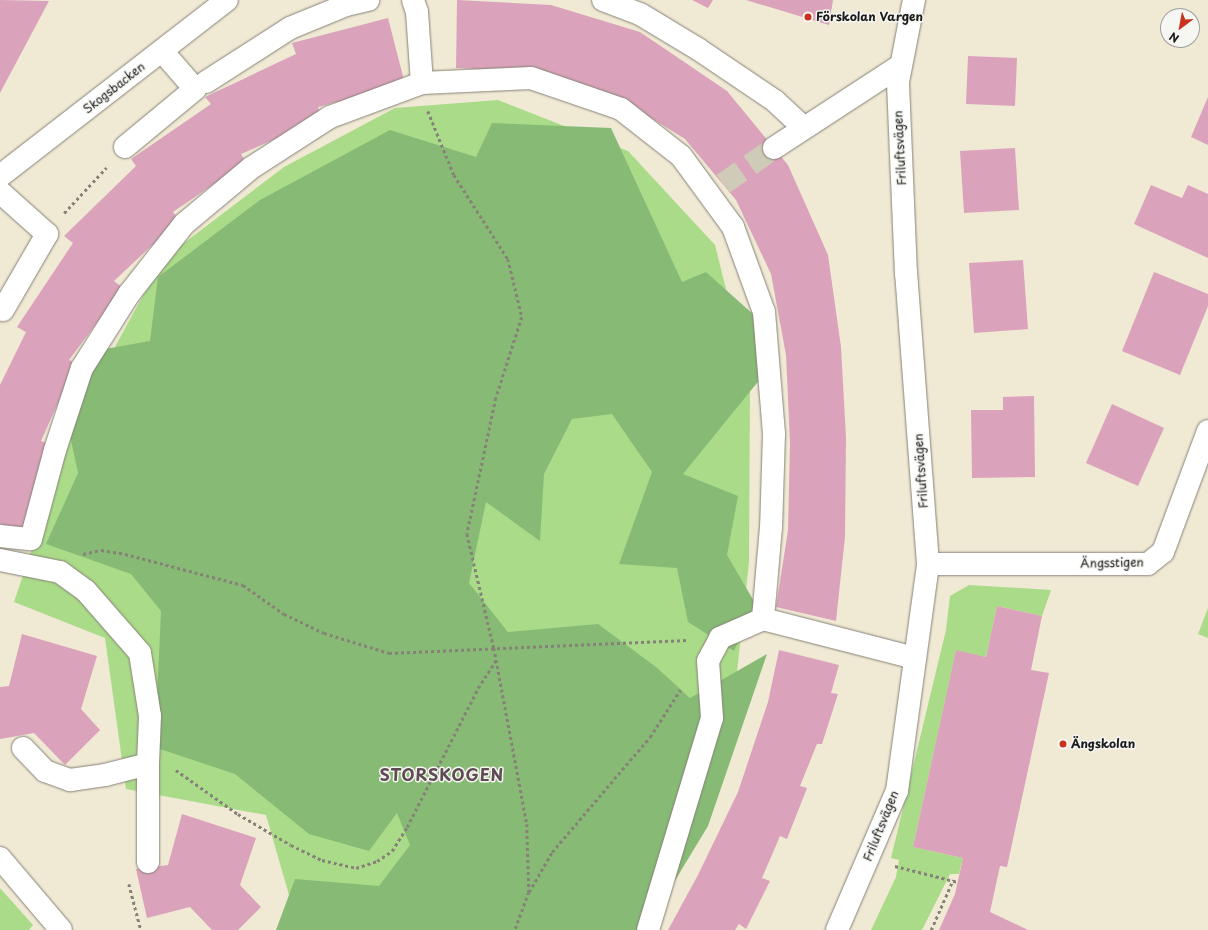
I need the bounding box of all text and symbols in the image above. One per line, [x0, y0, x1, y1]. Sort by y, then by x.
north arrow [1160, 8, 1200, 48]
place label: Förskolan Vargen [816, 10, 922, 24]
marker: Förskolan Vargen [803, 12, 813, 22]
text: N [1166, 28, 1182, 47]
street label: Skogsbacken [80, 59, 148, 117]
street label: Friluftsvägen [891, 110, 909, 186]
street label: Friluftsvägen [911, 433, 931, 509]
street label: Ängsstigen [1080, 555, 1144, 571]
place label: Ängskolan [1071, 737, 1135, 751]
marker: Ängskolan [1058, 739, 1068, 749]
district label: STORSKOGEN [381, 764, 503, 784]
street label: Friluftsvägen [860, 789, 902, 863]

